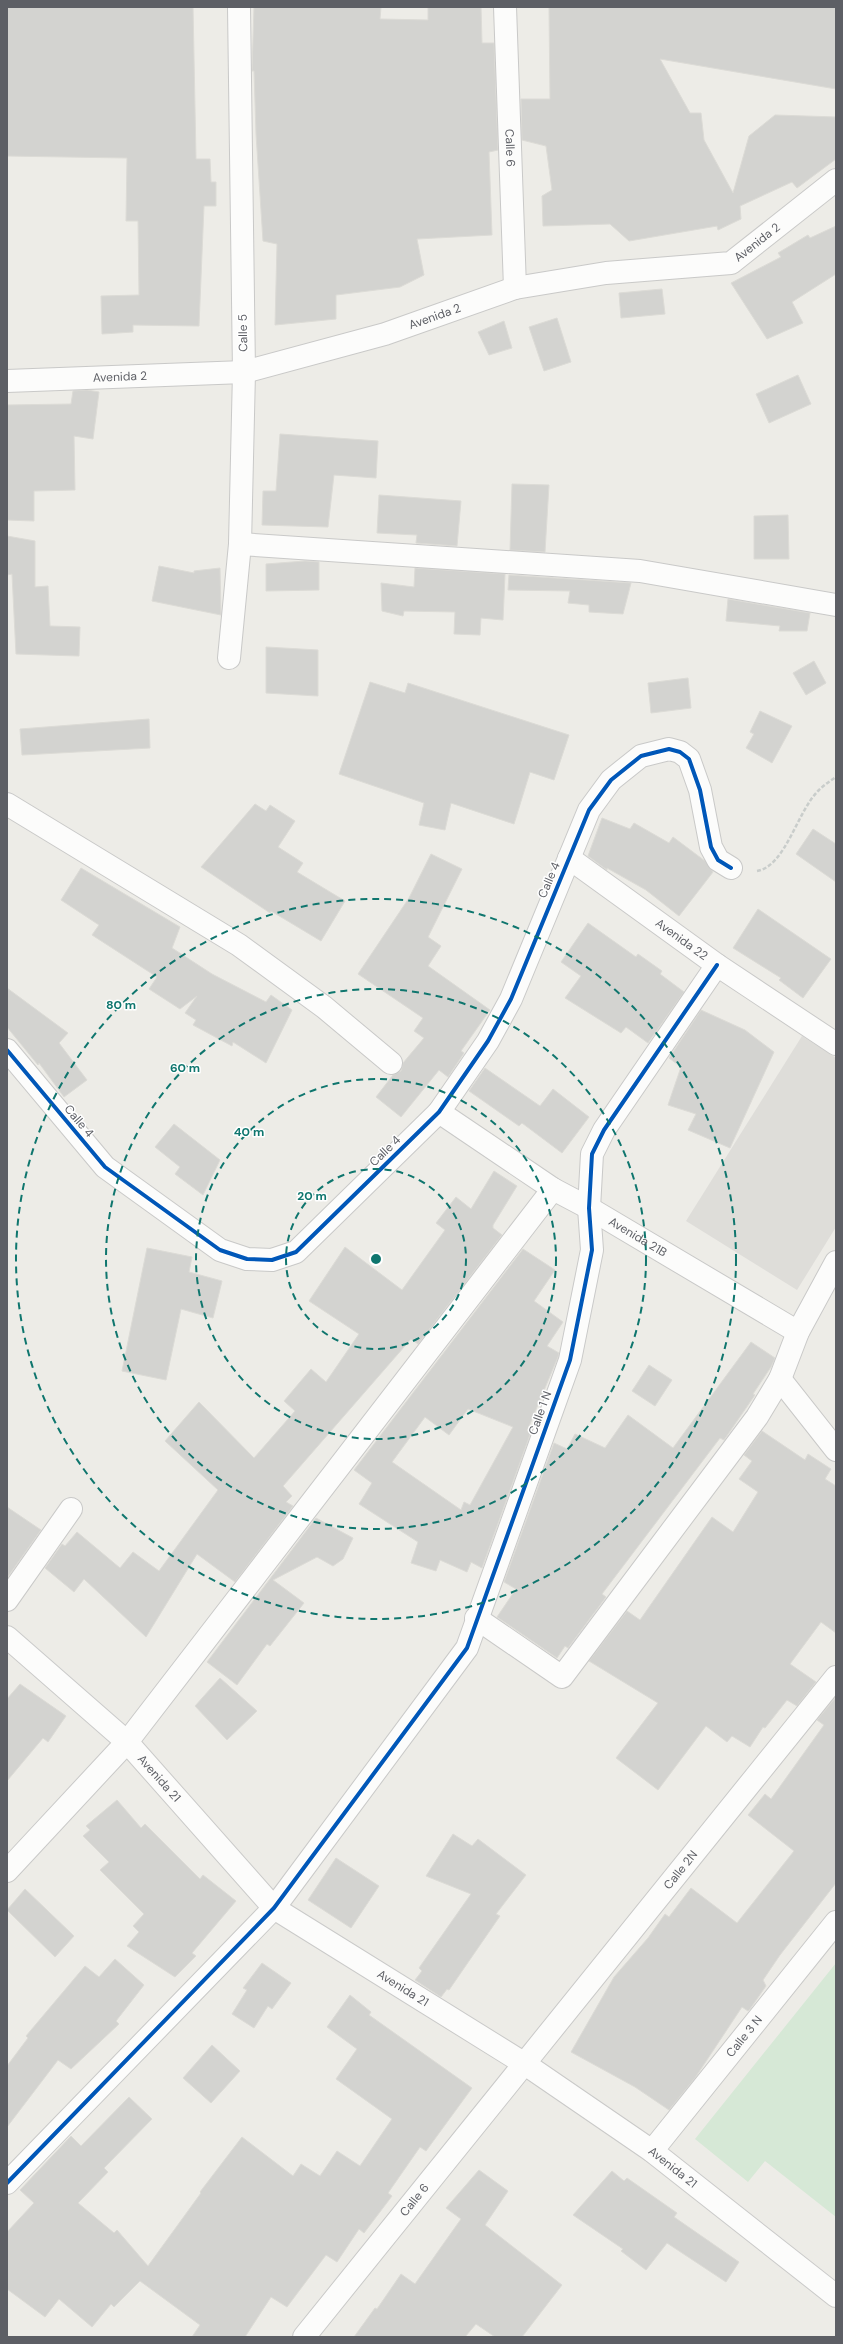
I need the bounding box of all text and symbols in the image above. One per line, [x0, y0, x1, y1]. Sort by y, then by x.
street label: Calle 6 [501, 129, 519, 167]
street label: Avenida 2 [731, 219, 783, 265]
street label: Avenida 2 [407, 300, 463, 333]
street label: Calle 5 [235, 314, 251, 352]
street label: Avenida 2 [93, 368, 147, 386]
street label: Calle 4 [534, 859, 564, 901]
street label: Avenida 22 [652, 915, 711, 964]
text: 80 m [106, 997, 136, 1013]
text: 60 m [170, 1060, 200, 1076]
street label: Calle 4 [61, 1101, 97, 1141]
text: 40 m [234, 1124, 264, 1140]
street label: Calle 4 [366, 1132, 404, 1170]
text: 20 m [297, 1188, 327, 1204]
street label: Avenida 21B [606, 1213, 670, 1260]
centre of rings [369, 1252, 383, 1266]
street label: Calle 1 N [525, 1389, 555, 1437]
street label: Avenida 21 [134, 1751, 184, 1805]
street label: Calle 2N [660, 1847, 701, 1893]
street label: Avenida 21 [374, 1966, 432, 2010]
street label: Calle 3 N [722, 2012, 766, 2061]
street label: Avenida 21 [645, 2143, 700, 2192]
street label: Calle 6 [396, 2180, 433, 2220]

